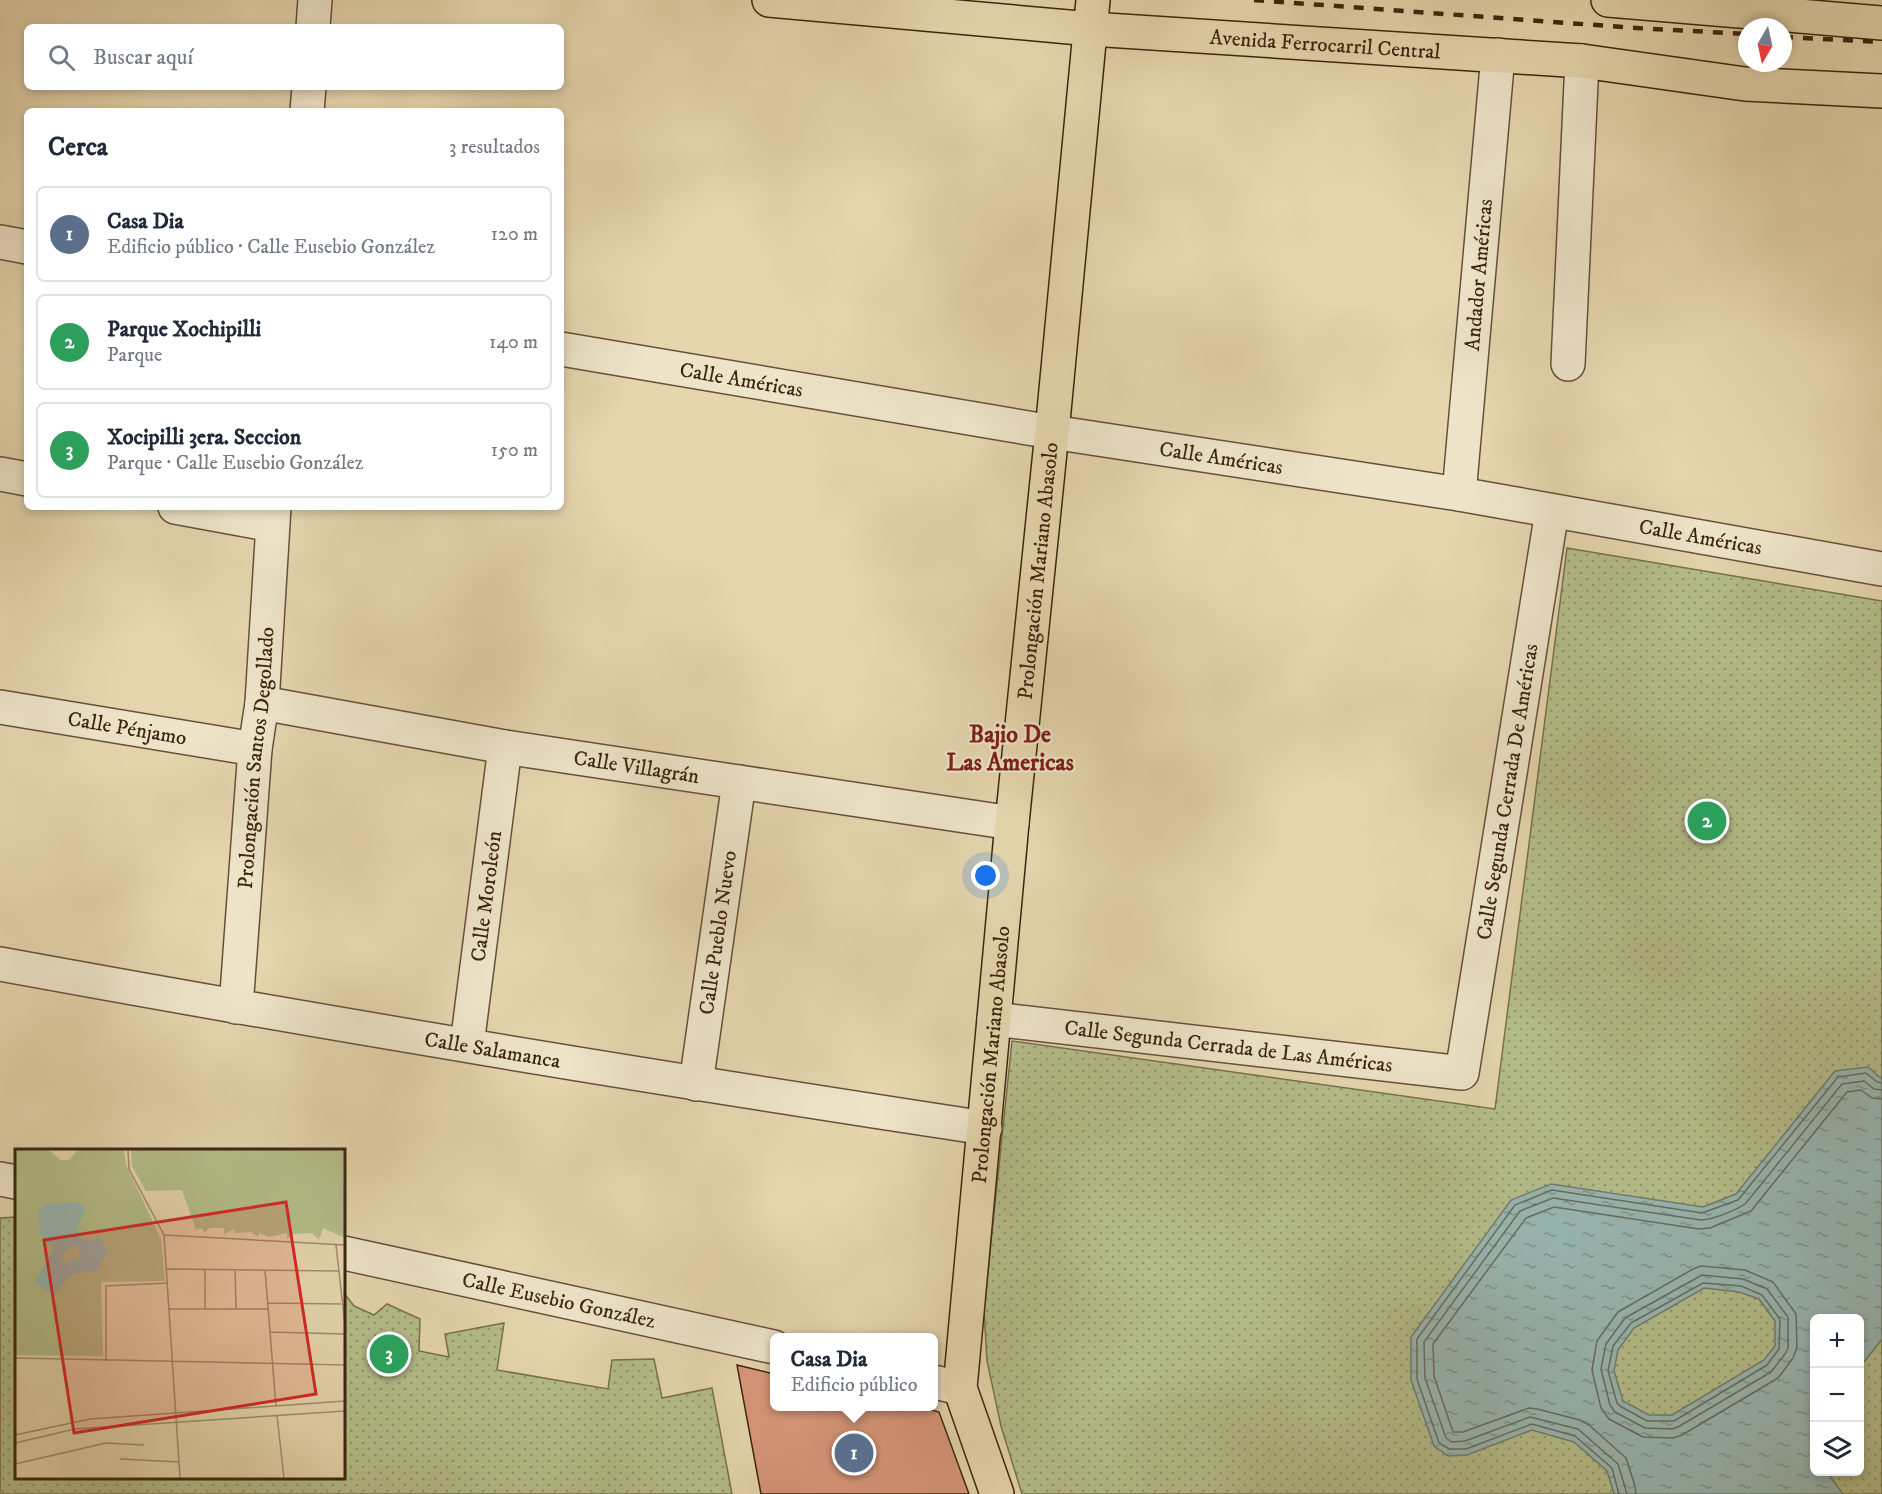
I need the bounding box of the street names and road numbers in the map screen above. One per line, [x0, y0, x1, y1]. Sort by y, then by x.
street label: Avenida Ferrocarril Central [1209, 25, 1442, 66]
street label: Andador Américas [1460, 198, 1499, 352]
street label: Calle Américas [678, 357, 805, 404]
street label: Calle Américas [1157, 437, 1285, 481]
street label: Prolongación Mariano Abasolo [1013, 441, 1065, 701]
street label: Calle Américas [1637, 514, 1764, 562]
street label: Prolongación Santos Degollado [233, 626, 281, 890]
street label: Calle Segunda Cerrada De Américas [1472, 642, 1545, 942]
street label: Calle Pénjamo [66, 706, 189, 752]
street label: Calle Villagrán [572, 745, 701, 790]
street label: Calle Moroleón [466, 829, 508, 963]
street label: Calle Pueblo Nuevo [694, 849, 743, 1016]
street label: Prolongación Mariano Abasolo [967, 925, 1016, 1185]
street label: Calle Segunda Cerrada de Las Américas [1063, 1015, 1394, 1079]
street label: Calle Salamanca [422, 1027, 562, 1075]
street label: Calle Eusebio González [460, 1267, 658, 1335]

